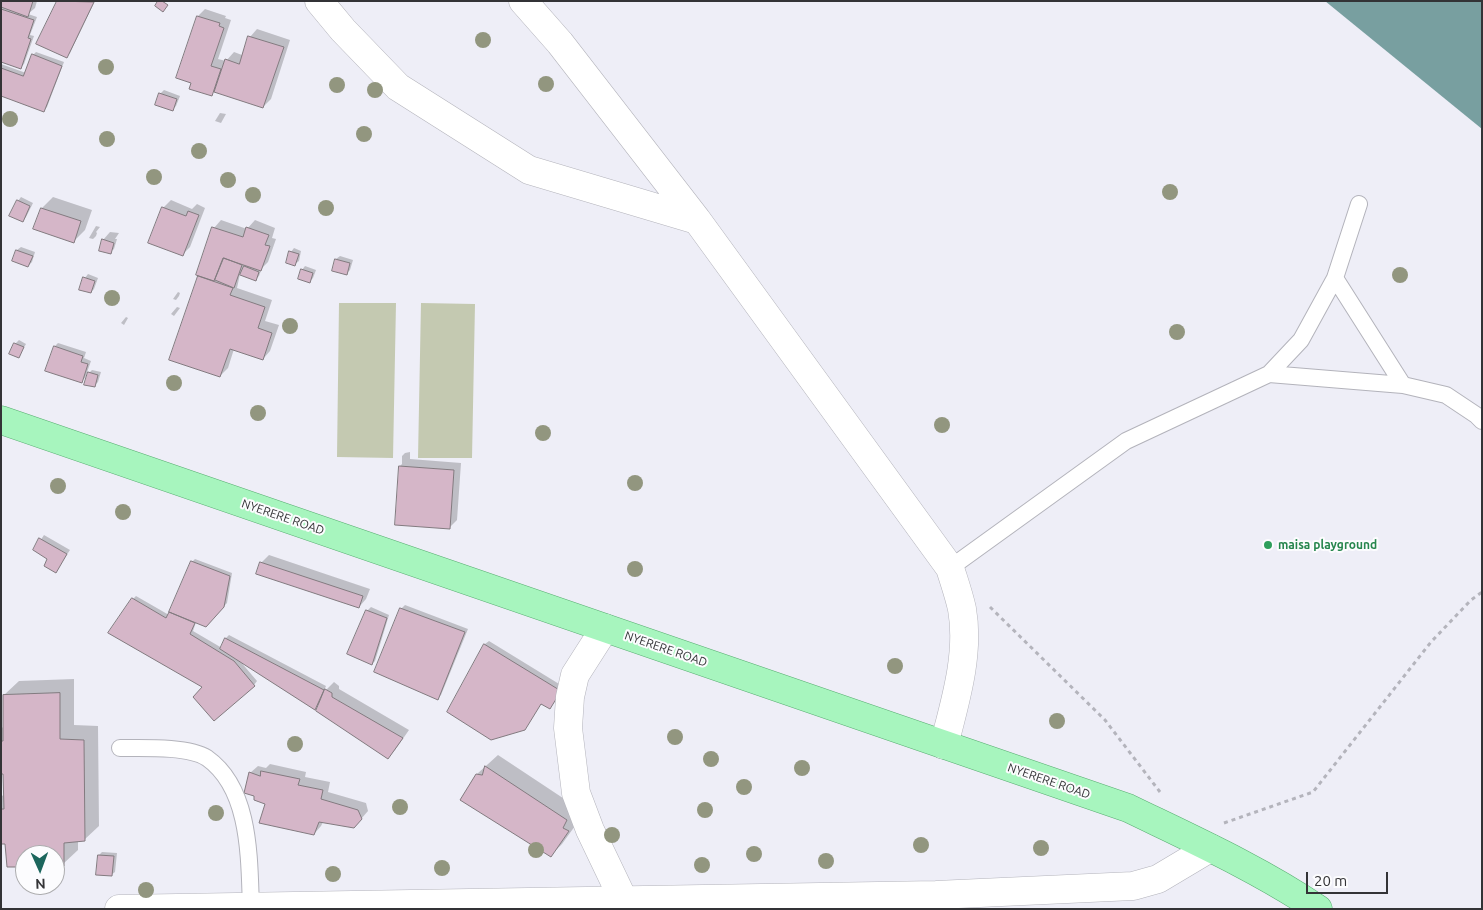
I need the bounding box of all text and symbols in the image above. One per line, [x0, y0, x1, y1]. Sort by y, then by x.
street label: NYERERE ROAD [240, 496, 326, 538]
place label: maisa playground [1278, 538, 1377, 552]
marker: maisa playground [1262, 539, 1274, 551]
street label: NYERERE ROAD [623, 628, 709, 670]
street label: NYERERE ROAD [1006, 760, 1092, 802]
north arrow [15, 845, 65, 895]
scale bar [1308, 862, 1390, 894]
text: 20 m [1314, 872, 1347, 889]
text: N [35, 876, 46, 892]

